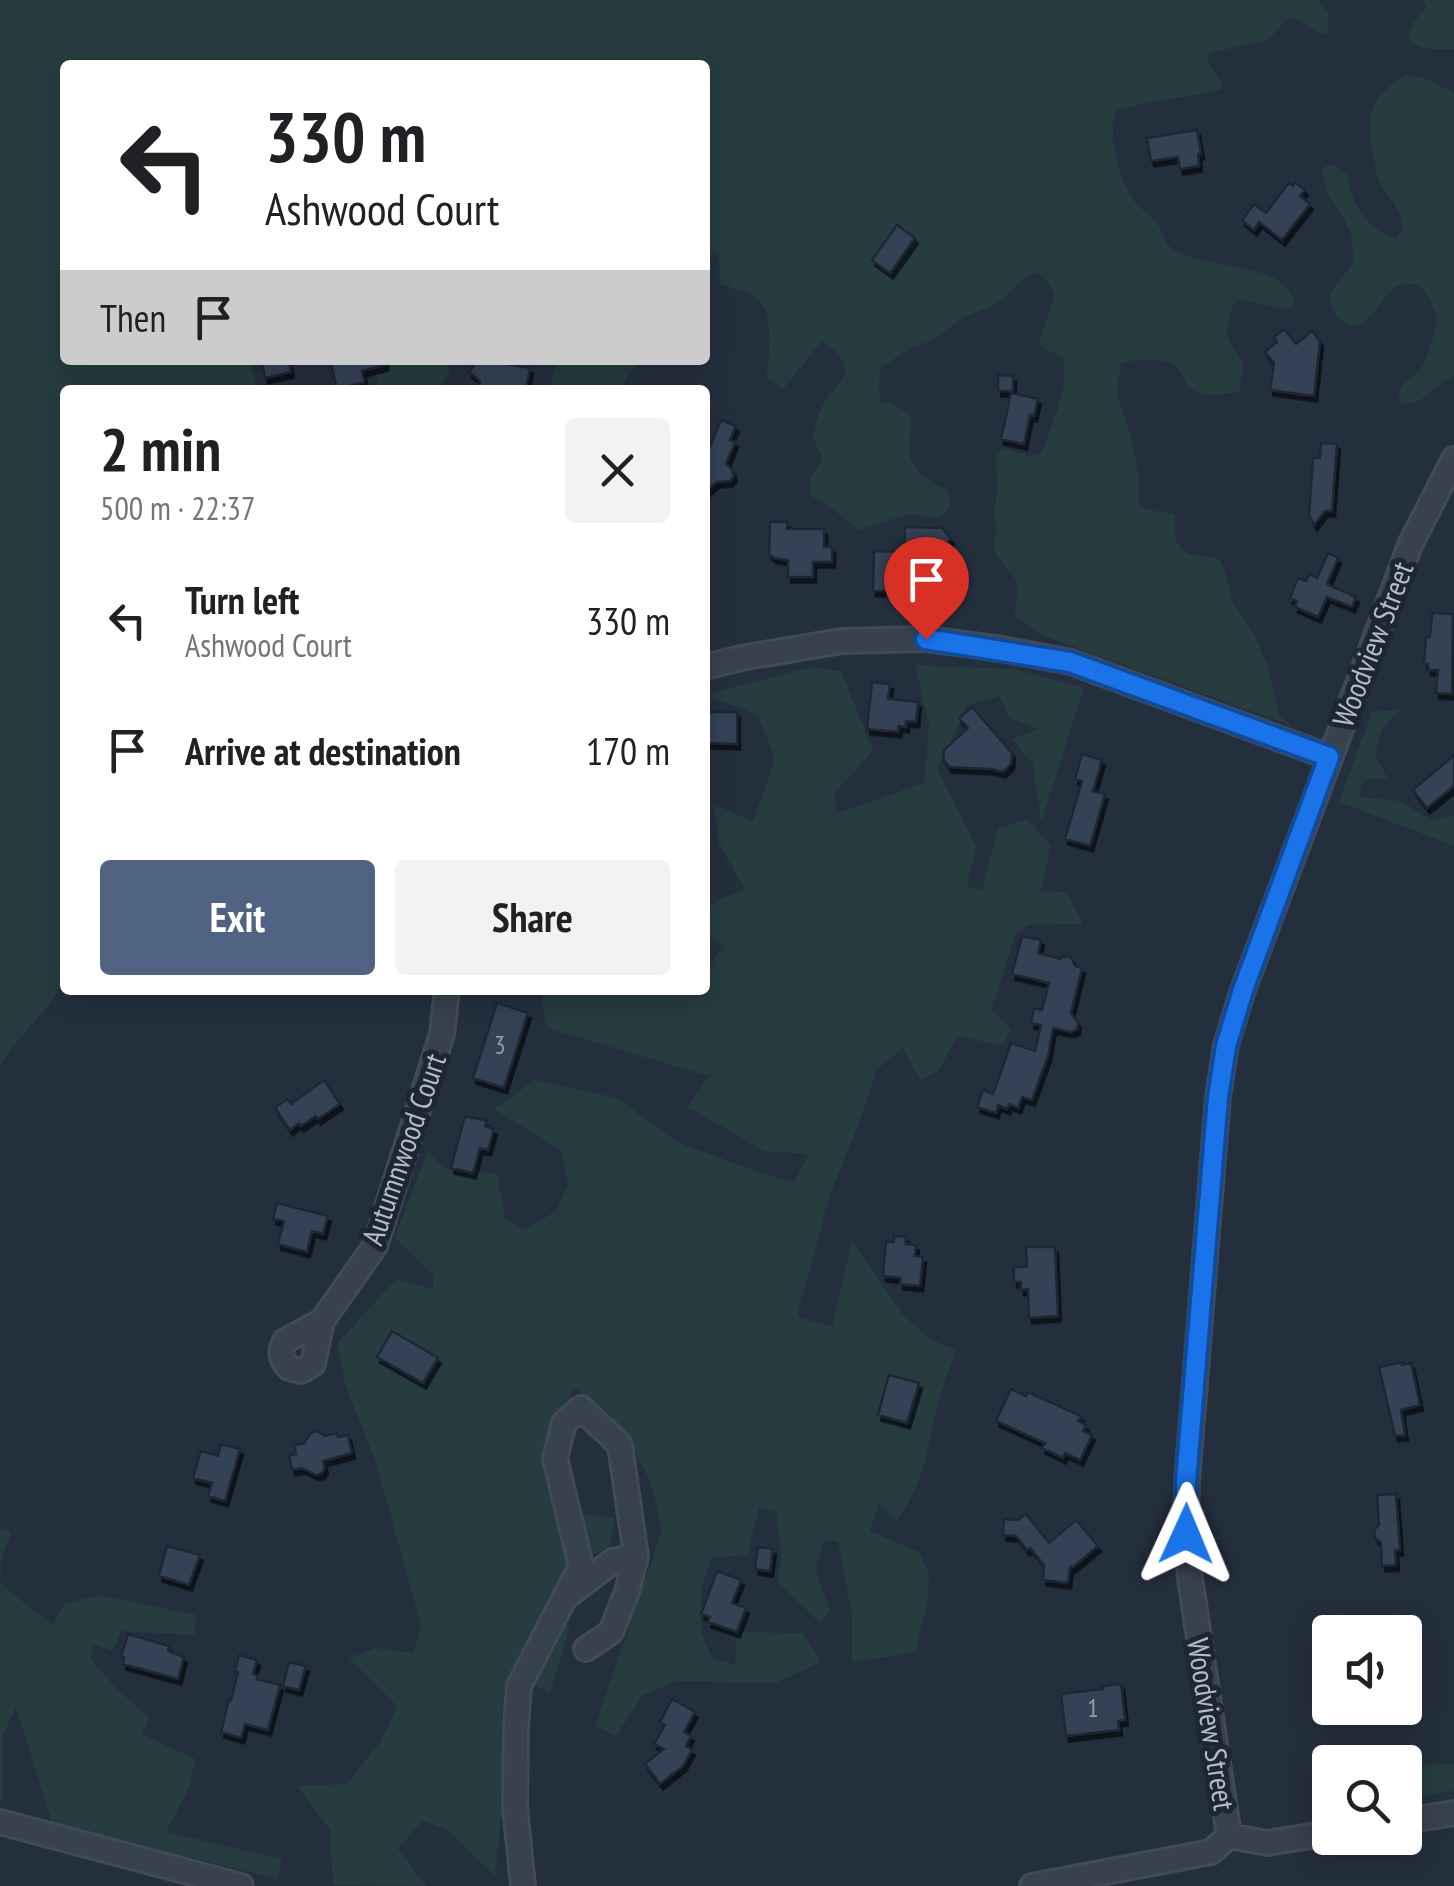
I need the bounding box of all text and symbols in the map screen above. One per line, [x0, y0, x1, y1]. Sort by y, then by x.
text: 330 m [265, 91, 426, 181]
icon: left [100, 100, 230, 230]
text: Ashwood Court [265, 179, 499, 237]
icon: arrive [186, 290, 241, 345]
text: Then [100, 293, 166, 342]
text: 2 min [100, 410, 221, 488]
button: close [565, 418, 670, 523]
text: 500 m · 22:37 [100, 487, 255, 529]
pin [884, 537, 969, 640]
icon: arrive [899, 552, 954, 607]
street label: Woodview Street [1323, 555, 1422, 732]
text: Turn left [185, 575, 299, 624]
icon: left [100, 593, 155, 648]
text: 330 m [586, 596, 670, 645]
text: Ashwood Court [185, 624, 352, 666]
icon: arrive [100, 723, 155, 778]
text: Arrive at destination [185, 726, 461, 775]
text: 170 m [586, 726, 670, 775]
button: Exit [100, 860, 375, 975]
button: Share [395, 860, 670, 975]
house number: 3 [494, 1029, 506, 1061]
street label: Autumnwood Court [352, 1047, 454, 1250]
position arrow [1134, 1482, 1238, 1586]
map controls [1312, 1615, 1422, 1855]
button: sound [1312, 1615, 1422, 1725]
street label: Woodview Street [1179, 1635, 1245, 1814]
house number: 1 [1087, 1692, 1099, 1724]
button: search [1312, 1745, 1422, 1855]

